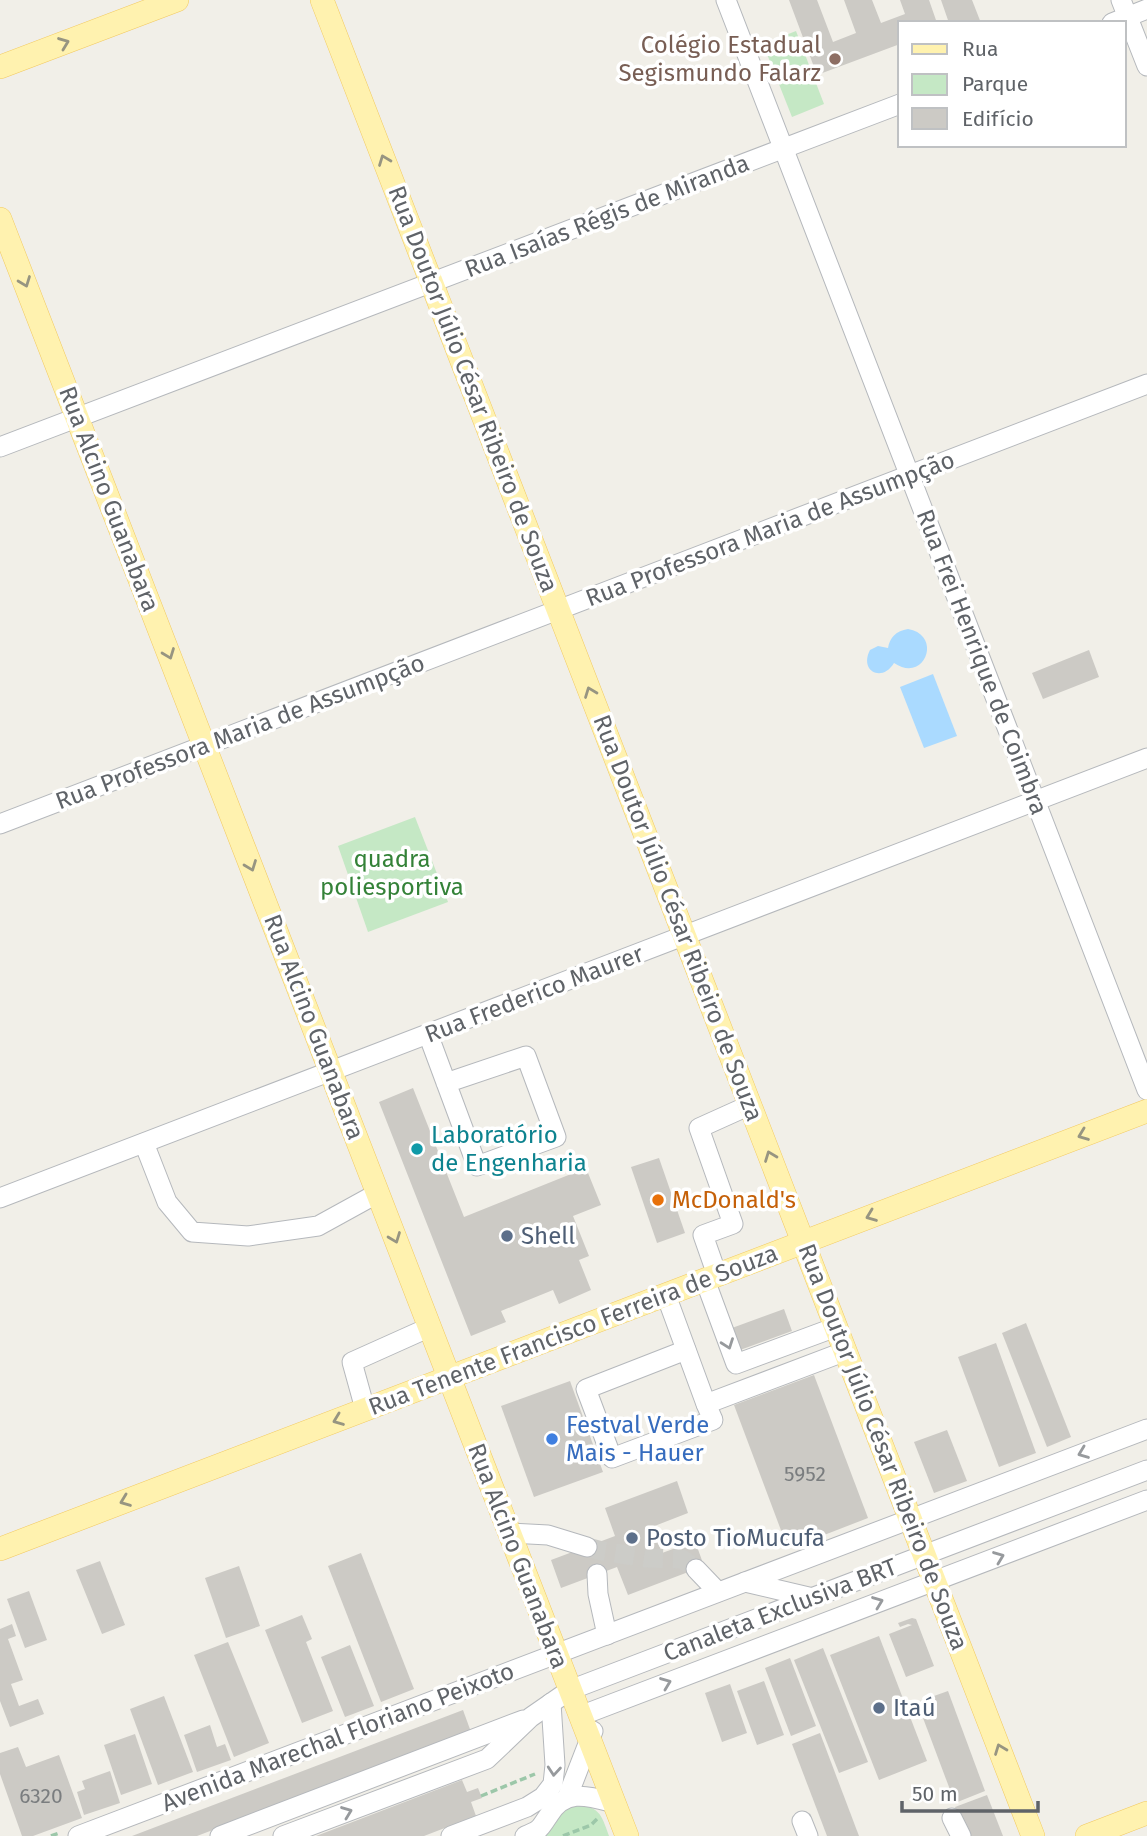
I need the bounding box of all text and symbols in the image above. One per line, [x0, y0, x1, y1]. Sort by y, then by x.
legend [898, 21, 1126, 147]
place label: Colégio Estadual Segismundo Falarz [618, 31, 821, 87]
text: Rua [962, 36, 998, 62]
one-way arrow [57, 37, 69, 51]
marker: Colégio Estadual Segismundo Falarz [827, 51, 843, 67]
text: Parque [962, 71, 1028, 97]
text: Edifício [962, 106, 1034, 132]
street label: Rua Isaías Régis de Miranda [461, 149, 753, 283]
one-way arrow [379, 155, 393, 167]
street label: Rua Doutor Júlio César Ribeiro de Souza [382, 182, 564, 596]
one-way arrow [16, 276, 30, 288]
street label: Rua Alcino Guanabara [53, 382, 165, 616]
street label: Rua Professora Maria de Assumpção [582, 446, 958, 612]
street label: Rua Frei Henrique de Coimbra [911, 505, 1053, 819]
one-way arrow [161, 648, 175, 660]
street label: Rua Professora Maria de Assumpção [52, 649, 428, 815]
one-way arrow [585, 687, 599, 699]
street label: Rua Doutor Júlio César Ribeiro de Souza [587, 711, 769, 1125]
park label: quadra poliesportiva [320, 845, 464, 901]
one-way arrow [243, 860, 257, 872]
street label: Rua Alcino Guanabara [258, 910, 370, 1144]
street label: Rua Frederico Maurer [421, 939, 648, 1049]
place label: Laboratório de Engenharia [431, 1121, 587, 1177]
one-way arrow [1078, 1127, 1090, 1141]
marker: Laboratório de Engenharia [409, 1141, 425, 1157]
one-way arrow [764, 1150, 778, 1162]
place label: McDonald's [672, 1186, 796, 1214]
marker: McDonald's [650, 1192, 666, 1208]
one-way arrow [865, 1208, 877, 1222]
place label: Shell [521, 1222, 575, 1250]
marker: Shell [499, 1228, 515, 1244]
one-way arrow [387, 1232, 401, 1244]
street label: Rua Tenente Francisco Ferreira de Souza [365, 1239, 781, 1421]
street label: Rua Doutor Júlio César Ribeiro de Souza [792, 1240, 974, 1654]
one-way arrow [720, 1337, 734, 1349]
place label: Festval Verde Mais - Hauer [566, 1411, 709, 1467]
one-way arrow [332, 1412, 344, 1426]
marker: Festval Verde Mais - Hauer [544, 1431, 560, 1447]
street label: Rua Alcino Guanabara [462, 1439, 574, 1673]
one-way arrow [1078, 1445, 1090, 1459]
house number: 5952 [784, 1461, 826, 1487]
one-way arrow [120, 1493, 132, 1507]
place label: Posto TioMucufa [646, 1524, 825, 1552]
marker: Posto TioMucufa [624, 1530, 640, 1546]
one-way arrow [992, 1551, 1004, 1565]
street label: Canaleta Exclusiva BRT [659, 1552, 901, 1667]
one-way arrow [872, 1597, 884, 1611]
street label: Avenida Marechal Floriano Peixoto [158, 1657, 518, 1817]
one-way arrow [659, 1678, 671, 1692]
place label: Itaú [893, 1694, 936, 1722]
marker: Itaú [871, 1700, 887, 1716]
one-way arrow [994, 1744, 1008, 1756]
one-way arrow [547, 1766, 562, 1777]
scale bar [902, 1770, 1038, 1814]
text: 50 m [912, 1781, 958, 1807]
house number: 6320 [19, 1783, 63, 1809]
one-way arrow [340, 1806, 352, 1820]

